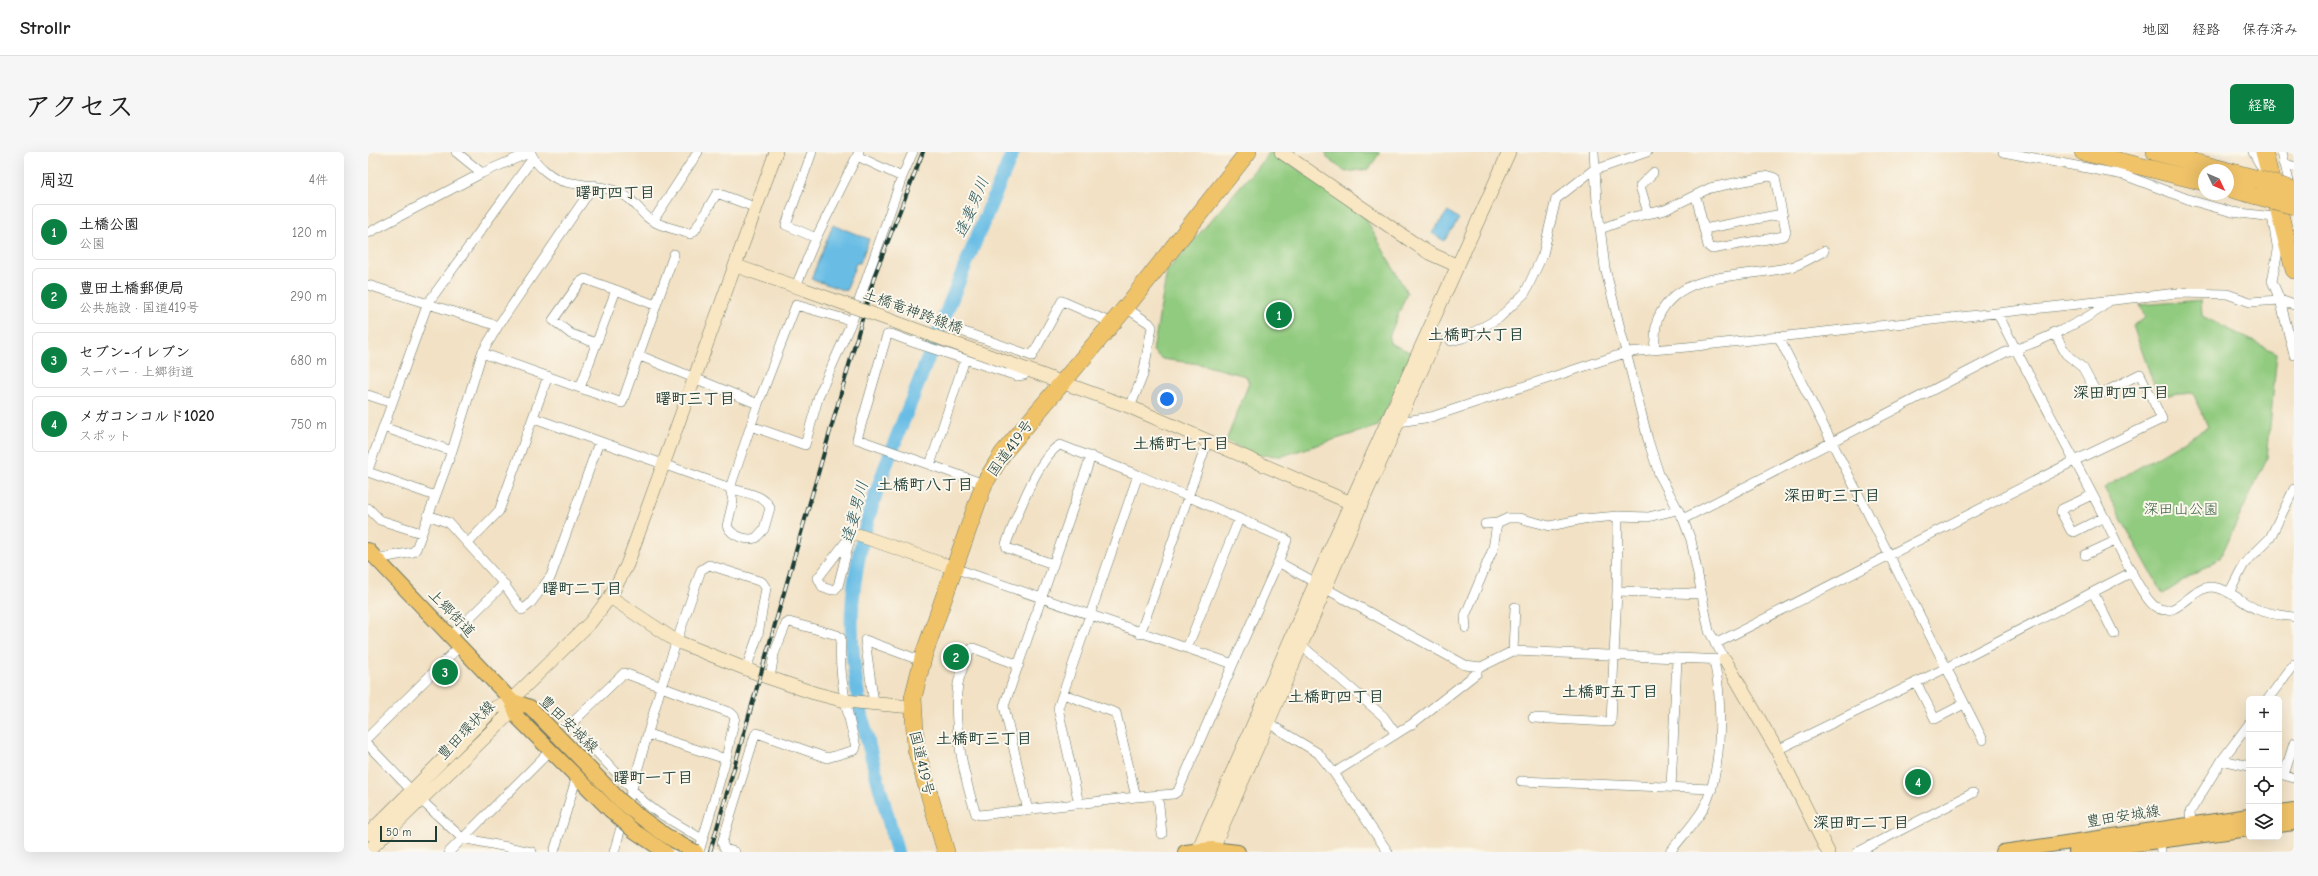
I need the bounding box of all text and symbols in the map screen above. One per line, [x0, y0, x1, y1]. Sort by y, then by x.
text: Strollr [20, 17, 70, 39]
text: 地図 [2142, 21, 2170, 38]
text: 経路 [2192, 21, 2220, 38]
text: 保存済み [2242, 21, 2298, 38]
button: 経路 [2230, 84, 2294, 124]
text: アクセス [24, 91, 134, 123]
north arrow [2198, 164, 2234, 200]
text: 周辺 [40, 171, 74, 190]
text: 4件 [309, 172, 328, 187]
water label: 逢妻男川 [951, 174, 993, 240]
district label: 曙町四丁目 [575, 184, 655, 202]
text: 土橋公園 [79, 215, 139, 233]
text: 1 [51, 225, 57, 240]
text: 120 m [292, 225, 327, 240]
text: 公園 [79, 236, 105, 251]
text: 豊田土橋郵便局 [79, 279, 184, 297]
street label: 土橋竜神跨線橋 [861, 285, 965, 337]
text: 2 [51, 289, 57, 304]
text: 290 m [290, 289, 327, 304]
text: 公共施設 · 国道419号 [79, 300, 199, 315]
pin: 1 [1266, 300, 1292, 330]
district label: 土橋町六丁目 [1428, 326, 1524, 344]
text: セブン-イレブン [79, 343, 190, 361]
text: 3 [51, 353, 57, 368]
text: 680 m [290, 353, 327, 368]
text: スーパー · 上郷街道 [79, 364, 193, 379]
district label: 深田町四丁目 [2073, 384, 2169, 402]
your location [1157, 389, 1177, 409]
district label: 曙町三丁目 [655, 390, 735, 408]
text: メガコンコルド1020 [79, 407, 215, 425]
street label: 国道419号 [983, 416, 1037, 480]
text: 4 [51, 417, 57, 432]
text: 750 m [291, 417, 327, 432]
text: スポット [79, 428, 131, 443]
district label: 土橋町七丁目 [1133, 435, 1229, 453]
district label: 土橋町八丁目 [877, 476, 973, 494]
water label: 逢妻男川 [838, 479, 872, 546]
district label: 深田町三丁目 [1784, 487, 1880, 505]
park label: 深田山公園 [2143, 500, 2219, 518]
district label: 曙町二丁目 [542, 580, 622, 598]
street label: 上郷街道 [425, 585, 479, 641]
pin: 2 [943, 642, 969, 672]
pin: 3 [432, 657, 458, 687]
district label: 土橋町五丁目 [1562, 683, 1658, 701]
district label: 土橋町四丁目 [1288, 688, 1384, 706]
street label: 豊田安城線 [536, 691, 602, 757]
map controls [2246, 696, 2282, 840]
button: + [2246, 696, 2282, 732]
street label: 豊田環状線 [433, 697, 499, 763]
street label: 国道419号 [906, 729, 938, 797]
district label: 土橋町三丁目 [936, 730, 1032, 748]
button: − [2246, 732, 2282, 768]
pin: 4 [1905, 767, 1931, 797]
button: locate [2246, 768, 2282, 804]
district label: 曙町一丁目 [613, 769, 693, 787]
street label: 豊田安城線 [2085, 801, 2161, 831]
button: layers [2246, 804, 2282, 840]
district label: 深田町二丁目 [1813, 814, 1909, 832]
scale bar [380, 824, 437, 843]
text: 50 m [386, 826, 411, 839]

